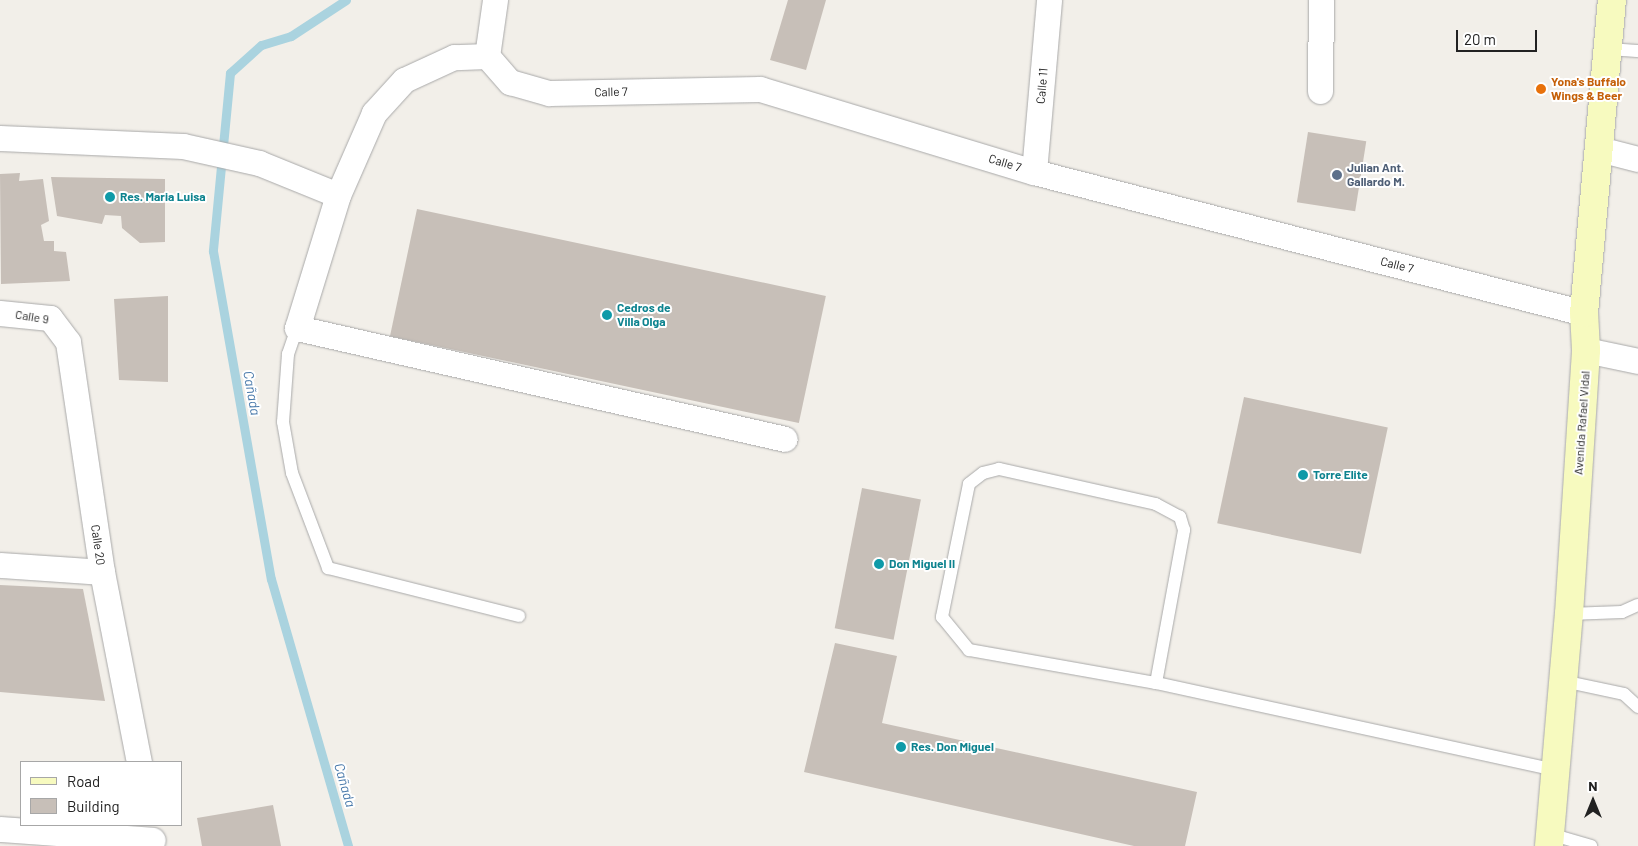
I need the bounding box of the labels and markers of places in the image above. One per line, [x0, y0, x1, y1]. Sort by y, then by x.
place label: Yona's Buffalo Wings & Beer [1551, 75, 1626, 103]
marker: Yona's Buffalo Wings & Beer [1535, 83, 1547, 95]
place label: Julian Ant. Gallardo M. [1347, 161, 1405, 189]
marker: Julian Ant. Gallardo M. [1331, 169, 1343, 181]
place label: Res. Maria Luisa [120, 190, 206, 204]
marker: Res. Maria Luisa [104, 191, 116, 203]
place label: Cedros de Villa Olga [617, 301, 671, 329]
marker: Cedros de Villa Olga [601, 309, 613, 321]
place label: Torre Elite [1313, 468, 1368, 482]
marker: Torre Elite [1297, 469, 1309, 481]
place label: Don Miguel II [889, 557, 955, 571]
marker: Don Miguel II [873, 558, 885, 570]
place label: Res. Don Miguel [911, 740, 994, 754]
marker: Res. Don Miguel [895, 741, 907, 753]

